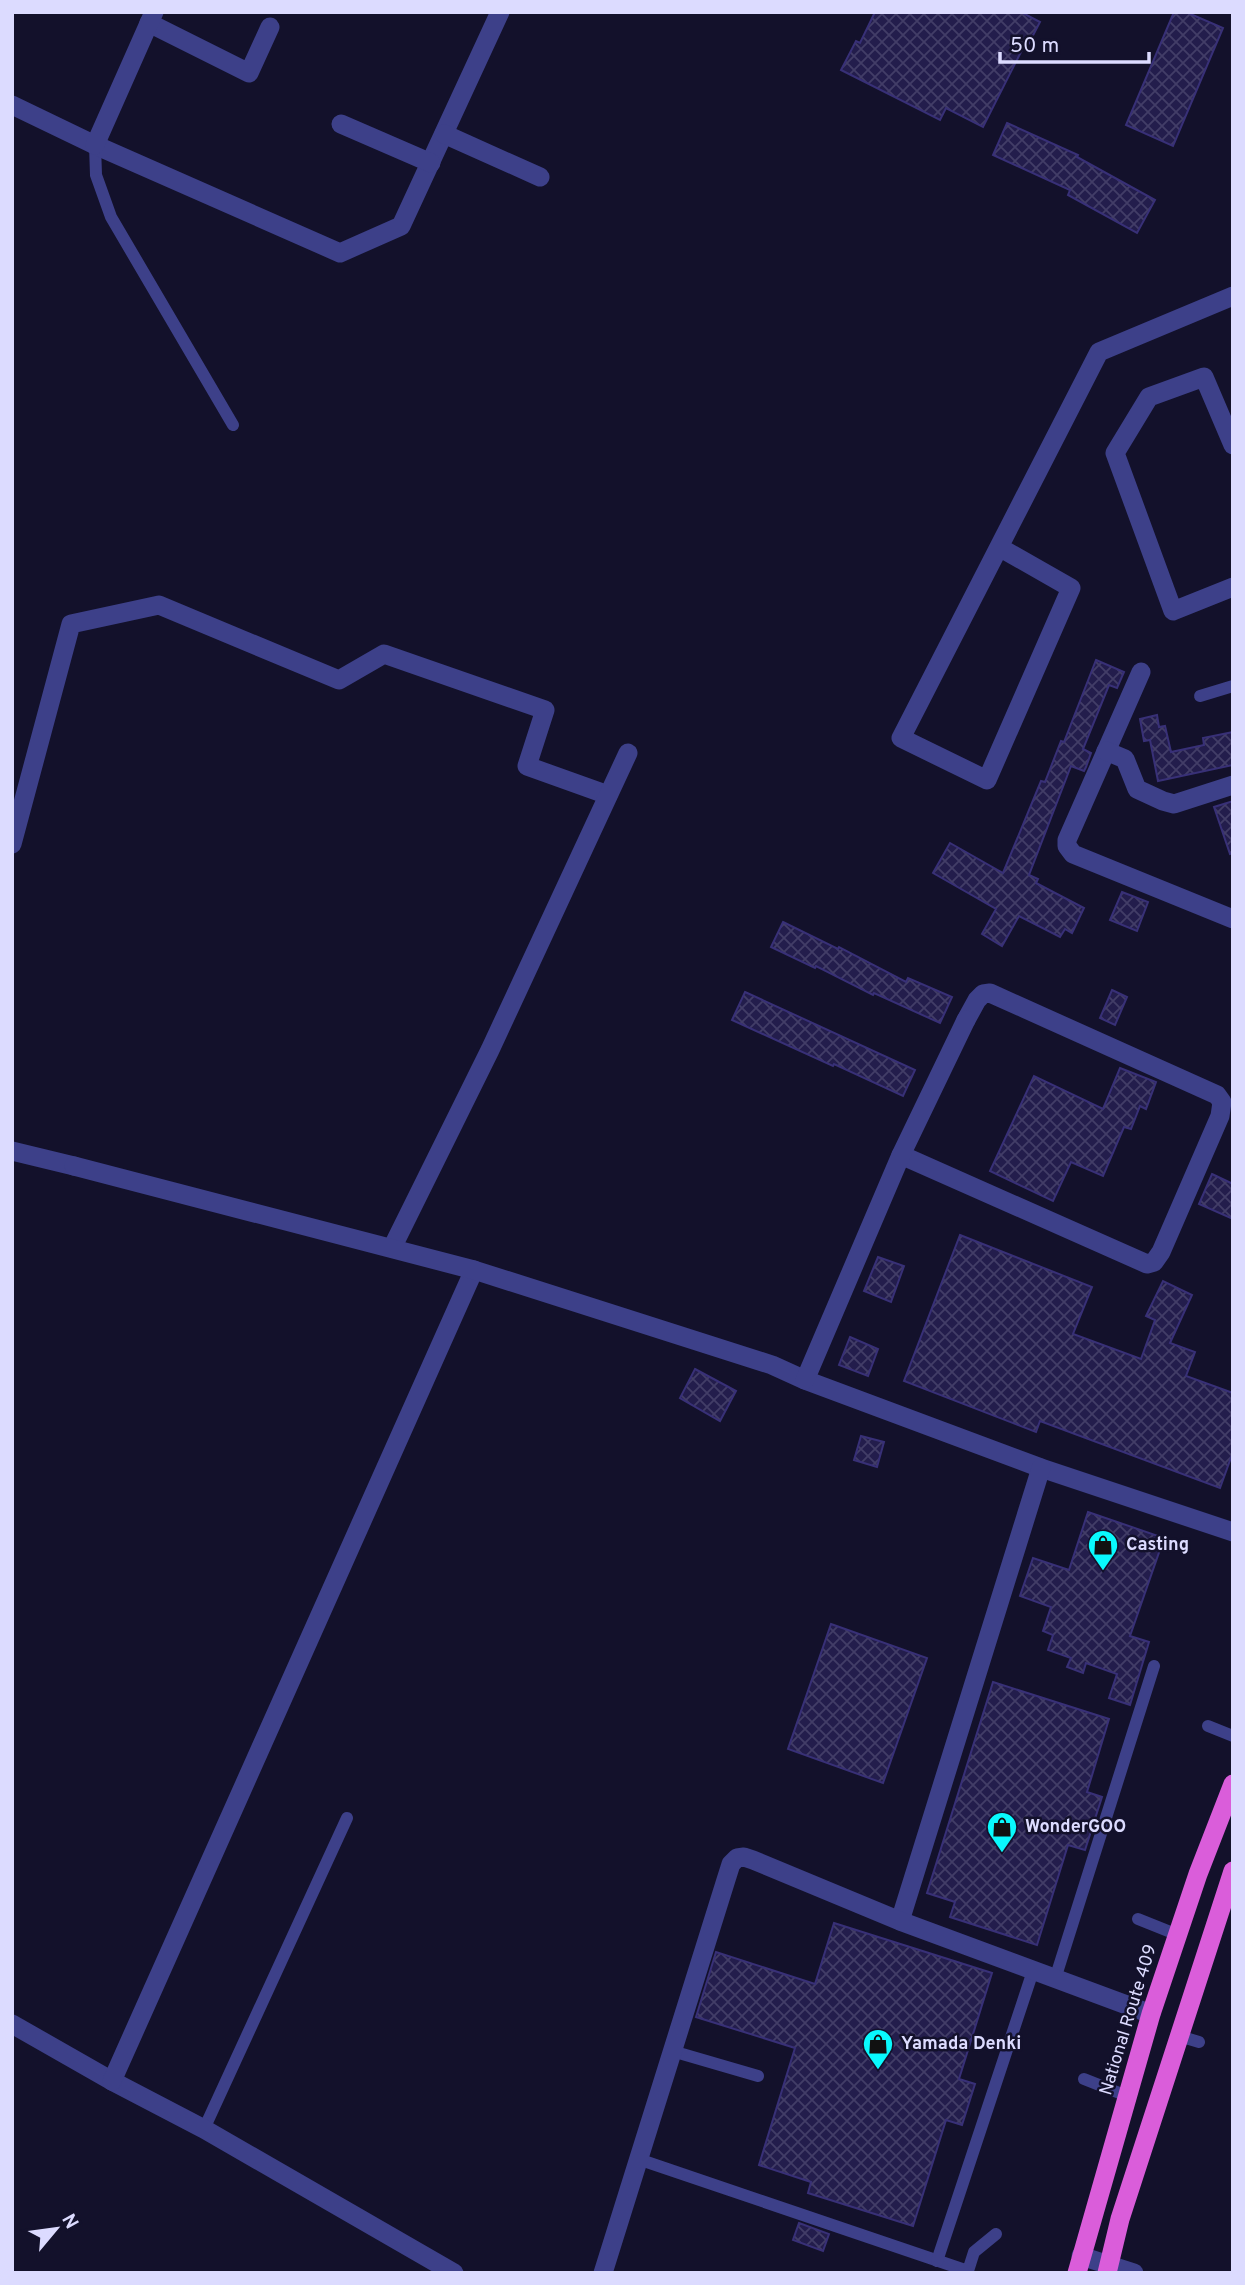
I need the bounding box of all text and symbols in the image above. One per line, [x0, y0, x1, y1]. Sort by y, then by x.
scale bar [1000, 21, 1149, 65]
text: 50 m [1010, 33, 1059, 60]
shop icon: Casting [1086, 1528, 1120, 1572]
place label: Casting [1126, 1534, 1189, 1557]
shop icon: WonderGOO [985, 1810, 1019, 1854]
place label: WonderGOO [1025, 1816, 1126, 1839]
street label: National Route 409 [1095, 1942, 1163, 2098]
shop icon: Yamada Denki [861, 2027, 895, 2071]
place label: Yamada Denki [901, 2033, 1021, 2056]
north arrow [21, 2194, 91, 2264]
text: N [55, 2210, 83, 2234]

